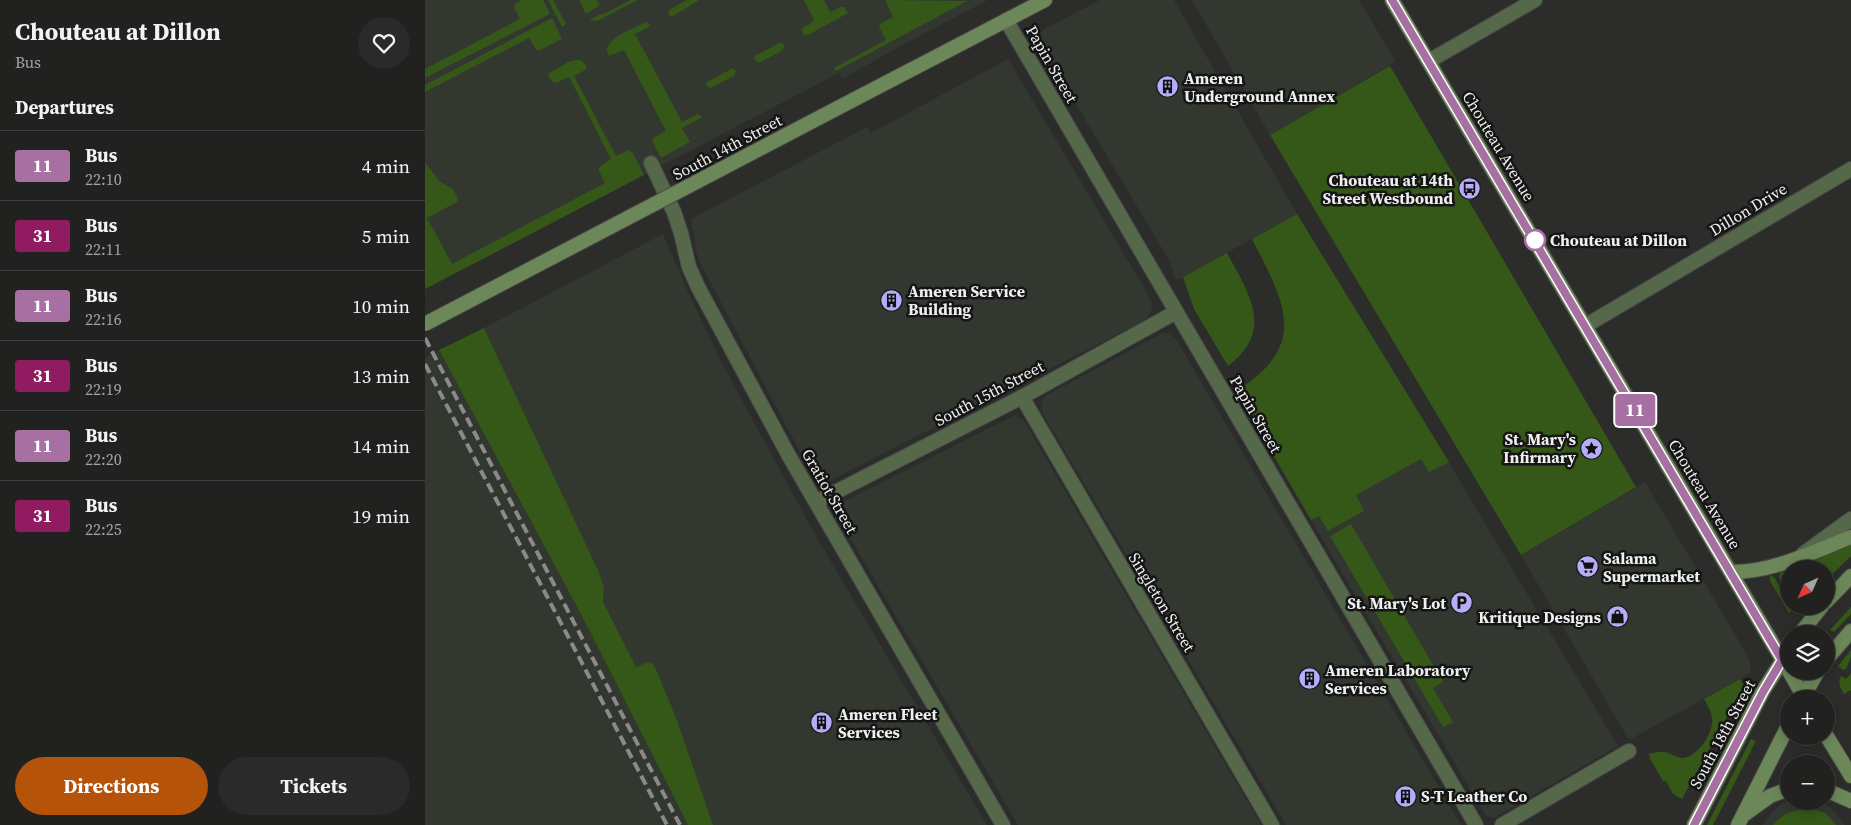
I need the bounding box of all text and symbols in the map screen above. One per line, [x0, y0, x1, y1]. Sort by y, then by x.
text: Chouteau at Dillon [15, 15, 221, 48]
button: heart [358, 17, 410, 69]
street label: Papin Street [1021, 21, 1083, 107]
text: Bus [15, 51, 41, 73]
place label: Ameren Underground Annex [1184, 67, 1335, 107]
building icon: Ameren Underground Annex [1156, 75, 1180, 99]
street label: Chouteau Avenue [1457, 87, 1541, 205]
text: Departures [15, 94, 114, 120]
street label: South 14th Street [669, 109, 786, 185]
text: Bus [85, 142, 117, 168]
text: 11 [33, 153, 52, 178]
text: 4 min [362, 153, 410, 179]
text: 22:10 [85, 168, 122, 190]
place label: Chouteau at 14th Street Westbound [1323, 169, 1453, 209]
bus stop icon: Chouteau at 14th Street Westbound [1457, 177, 1481, 201]
street label: Dillon Drive [1705, 177, 1791, 241]
text: Bus [85, 212, 117, 238]
text: 31 [33, 223, 52, 248]
text: 5 min [362, 223, 410, 249]
marker: Chouteau at Dillon [1524, 229, 1546, 251]
place label: Chouteau at Dillon [1550, 229, 1687, 251]
text: 22:11 [85, 238, 122, 260]
place label: Ameren Service Building [908, 280, 1025, 320]
text: Bus [85, 282, 117, 308]
building icon: Ameren Service Building [880, 288, 904, 312]
text: 11 [33, 293, 52, 318]
text: 10 min [352, 293, 410, 319]
text: 22:16 [85, 308, 122, 330]
text: Bus [85, 352, 117, 378]
street label: South 15th Street [931, 355, 1048, 431]
text: 31 [33, 363, 52, 388]
text: 13 min [352, 363, 410, 389]
street label: Papin Street [1225, 371, 1287, 457]
text: 22:19 [85, 378, 122, 400]
line badge: 11 [1613, 394, 1657, 426]
text: 11 [1625, 397, 1645, 422]
text: Bus [85, 422, 117, 448]
place label: St. Mary's Infirmary [1503, 428, 1576, 468]
text: 11 [33, 433, 52, 458]
text: 14 min [352, 433, 410, 459]
street label: Chouteau Avenue [1663, 435, 1747, 553]
place icon: St. Mary's Infirmary [1580, 436, 1604, 460]
street label: Gratiot Street [797, 445, 864, 538]
text: 22:20 [85, 448, 122, 470]
text: Bus [85, 492, 117, 518]
text: 31 [33, 503, 52, 528]
text: 19 min [352, 503, 410, 529]
text: 22:25 [85, 518, 122, 540]
place label: Salama Supermarket [1603, 547, 1700, 587]
street label: Singleton Street [1124, 548, 1201, 657]
supermarket icon: Salama Supermarket [1575, 555, 1599, 579]
north arrow [1780, 560, 1835, 615]
map controls [1780, 560, 1835, 810]
parking icon: St. Mary's Lot [1450, 591, 1474, 615]
place label: St. Mary's Lot [1347, 592, 1446, 614]
shop icon: Kritique Designs [1605, 605, 1629, 629]
place label: Kritique Designs [1478, 606, 1601, 628]
button: layers [1780, 625, 1835, 680]
place label: Ameren Laboratory Services [1325, 659, 1471, 699]
building icon: Ameren Laboratory Services [1297, 667, 1321, 691]
street label: South 18th Street [1684, 675, 1760, 792]
button: + [1780, 690, 1835, 745]
place label: Ameren Fleet Services [838, 703, 937, 743]
building icon: Ameren Fleet Services [810, 711, 834, 735]
button: − [1780, 755, 1835, 810]
button: Directions [15, 757, 208, 815]
button: Tickets [218, 757, 410, 815]
building icon: S-T Leather Co [1393, 784, 1417, 808]
place label: S-T Leather Co [1421, 785, 1527, 807]

